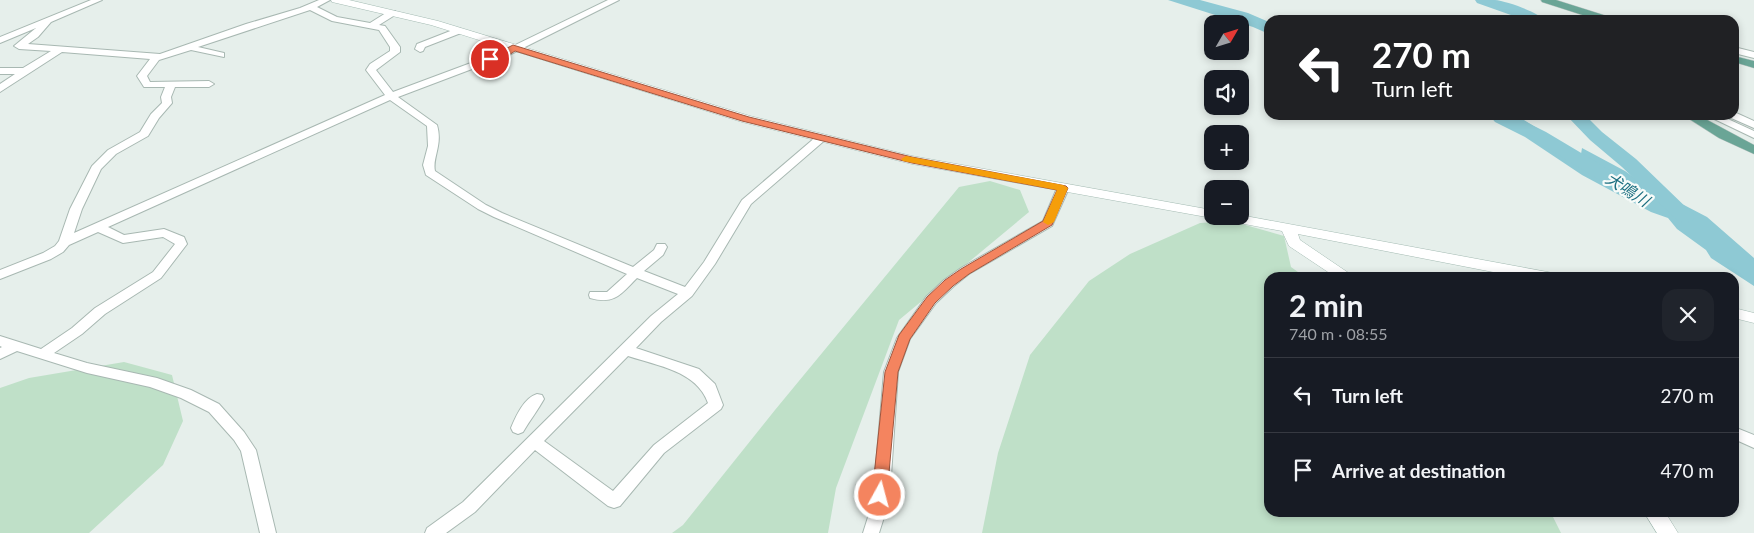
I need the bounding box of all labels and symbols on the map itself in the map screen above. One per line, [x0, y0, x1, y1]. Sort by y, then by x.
north arrow [1204, 15, 1249, 60]
pin [469, 38, 511, 80]
water label: 犬鳴川 [1603, 168, 1655, 211]
position arrow [853, 468, 905, 520]

